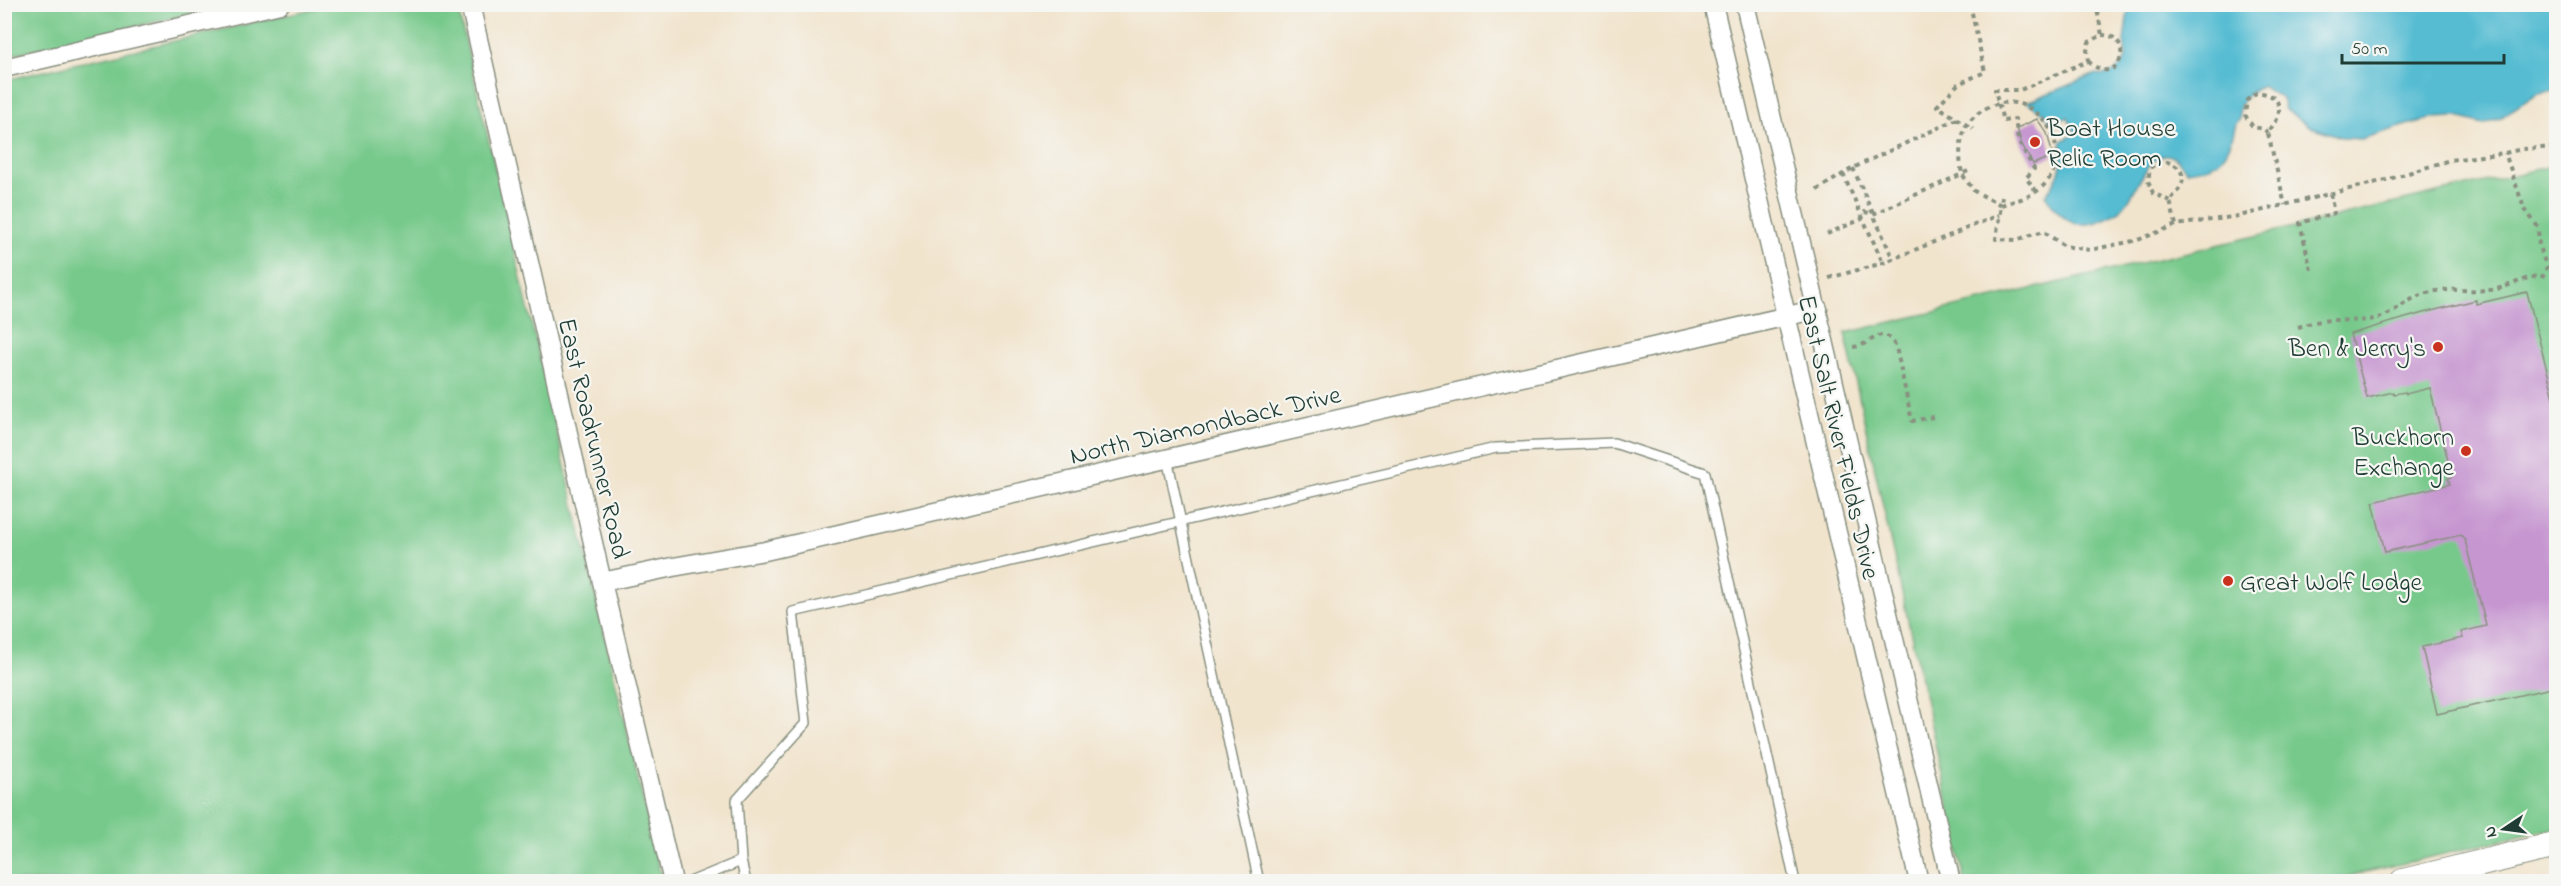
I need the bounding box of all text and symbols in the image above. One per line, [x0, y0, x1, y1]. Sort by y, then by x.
scale bar [2342, 27, 2504, 65]
text: 50 m [2351, 37, 2388, 63]
place label: Boat House Relic Room [2046, 111, 2176, 179]
marker: Boat House Relic Room [2028, 135, 2042, 149]
street label: East Salt River Fields Drive [1786, 292, 1888, 584]
street label: East Roadrunner Road [546, 315, 638, 563]
place label: Ben & Jerry's [2287, 331, 2426, 369]
marker: Ben & Jerry's [2431, 340, 2445, 354]
street label: North Diamondback Drive [1066, 377, 1345, 477]
place label: Buckhorn Exchange [2351, 420, 2454, 488]
marker: Buckhorn Exchange [2459, 444, 2473, 458]
place label: Great Wolf Lodge [2240, 565, 2423, 603]
marker: Great Wolf Lodge [2221, 574, 2235, 588]
north arrow [2474, 799, 2534, 859]
text: N [2478, 824, 2504, 840]

